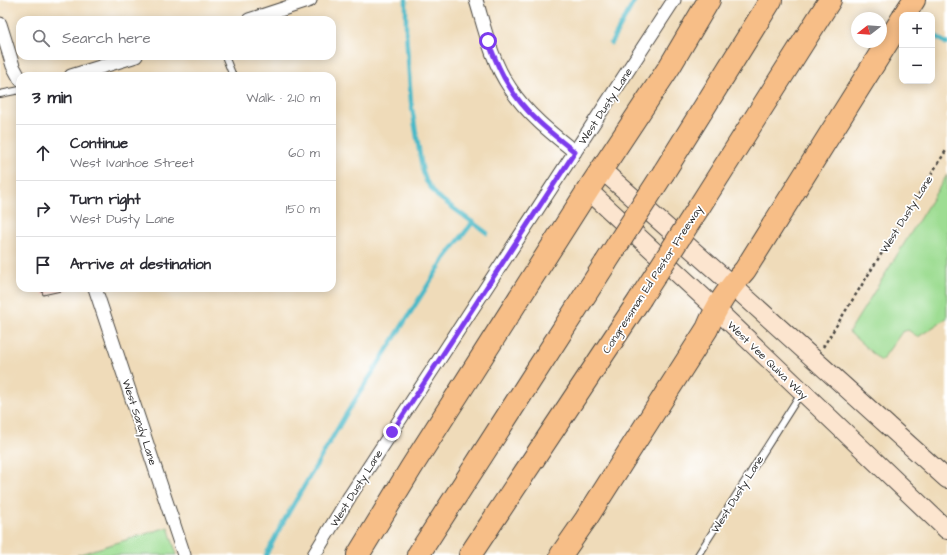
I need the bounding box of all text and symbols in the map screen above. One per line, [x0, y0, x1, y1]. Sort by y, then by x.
north arrow [851, 12, 887, 48]
map controls [899, 12, 935, 84]
button: + [899, 12, 935, 48]
search box [16, 16, 336, 60]
icon: search [30, 27, 52, 49]
text: Search here [62, 28, 151, 49]
route start [479, 32, 497, 50]
button: − [899, 48, 935, 84]
street label: West Dusty Lane [575, 65, 637, 148]
text: 3 min [32, 86, 72, 110]
text: Walk · 210 m [246, 89, 320, 107]
text: Continue [70, 133, 128, 154]
icon: ahead [32, 142, 54, 164]
text: 60 m [288, 144, 320, 162]
text: West Ivanhoe Street [70, 154, 194, 172]
street label: West Dusty Lane [877, 173, 937, 256]
text: Turn right [70, 189, 141, 210]
icon: right [32, 198, 54, 220]
text: 150 m [286, 200, 320, 218]
street label: Congressman Ed Pastor Freeway [599, 202, 707, 357]
text: West Dusty Lane [70, 210, 175, 228]
icon: arrive [32, 254, 54, 276]
text: Arrive at destination [70, 254, 211, 275]
street label: West Vee Quiva Way [723, 318, 811, 404]
street label: West Sandy Lane [118, 377, 161, 467]
route end [383, 423, 401, 441]
street label: West Dusty Lane [327, 447, 387, 530]
street label: West Dusty Lane [708, 453, 768, 536]

